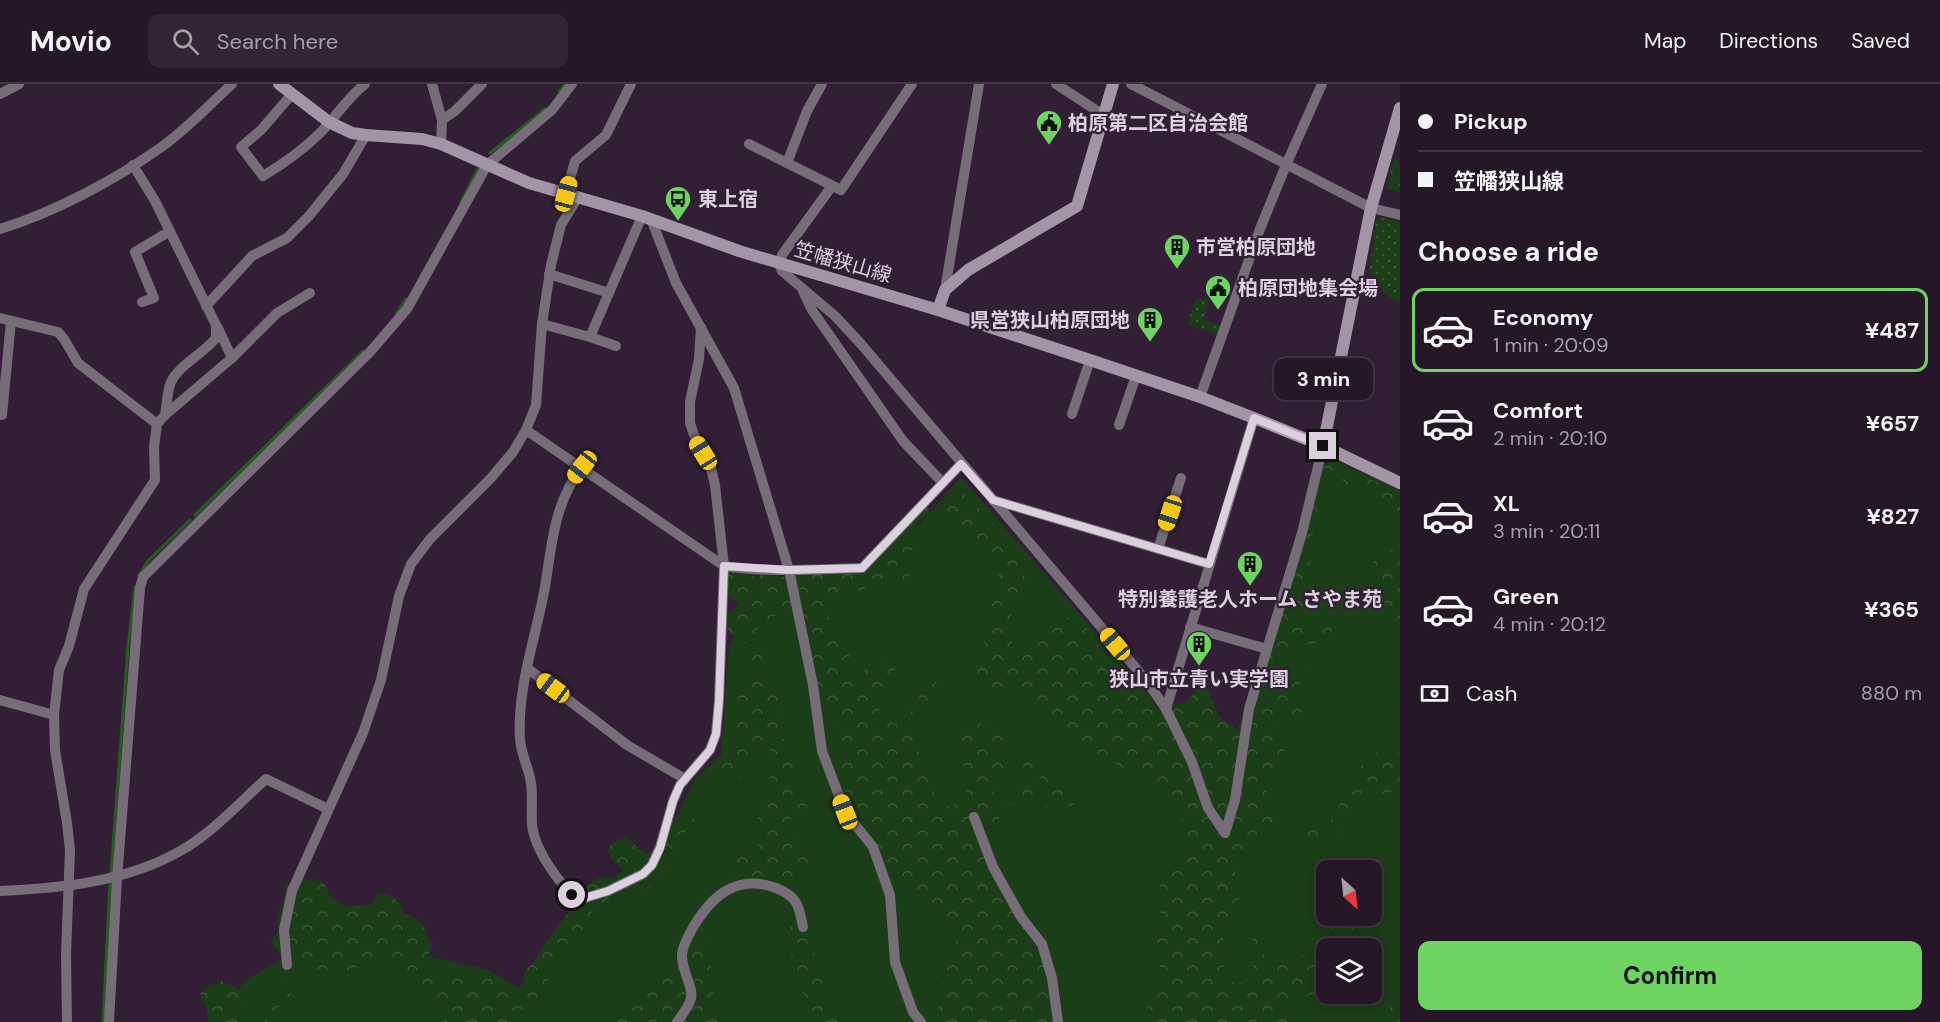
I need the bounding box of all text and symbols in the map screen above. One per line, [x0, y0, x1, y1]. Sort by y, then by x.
search box [148, 14, 568, 68]
text: Movio [30, 23, 112, 60]
icon: search [169, 25, 202, 58]
text: Search here [217, 27, 338, 56]
text: Map [1644, 27, 1686, 55]
text: Directions [1719, 27, 1818, 55]
text: Saved [1851, 27, 1910, 55]
text: Pickup [1454, 107, 1528, 136]
public building icon: 柏原第二区自治会館 [1034, 108, 1064, 146]
place label: 柏原第二区自治会館 [1068, 110, 1248, 136]
text: 笠幡狭山線 [1454, 167, 1564, 196]
car [553, 174, 579, 214]
bus stop icon: 東上宿 [663, 184, 693, 222]
place label: 東上宿 [698, 186, 758, 212]
building icon: 市営柏原団地 [1162, 232, 1192, 270]
place label: 市営柏原団地 [1196, 234, 1316, 260]
text: Choose a ride [1418, 234, 1599, 269]
street label: 笠幡狭山線 [791, 236, 895, 288]
public building icon: 柏原団地集会場 [1203, 273, 1233, 311]
place label: 柏原団地集会場 [1238, 275, 1378, 301]
icon: car [1421, 303, 1475, 357]
text: Economy [1493, 303, 1593, 332]
building icon: 県営狭山柏原団地 [1135, 305, 1165, 343]
place label: 県営狭山柏原団地 [970, 307, 1130, 333]
text: ¥487 [1865, 316, 1919, 345]
text: 1 min · 20:09 [1493, 332, 1609, 358]
callout: 3 min [1274, 359, 1372, 401]
text: 3 min [1297, 366, 1350, 392]
icon: car [1421, 396, 1475, 450]
text: Comfort [1493, 396, 1583, 425]
text: ¥657 [1866, 409, 1919, 438]
text: 2 min · 20:10 [1493, 425, 1608, 451]
route end [1309, 432, 1336, 459]
car [686, 433, 720, 473]
car [564, 447, 600, 487]
icon: car [1421, 489, 1475, 543]
text: XL [1493, 489, 1520, 518]
car [1156, 493, 1184, 533]
text: ¥827 [1867, 502, 1919, 531]
text: 3 min · 20:11 [1493, 518, 1600, 544]
building icon: 特別養護老人ホーム さやま苑 [1235, 549, 1265, 587]
icon: car [1421, 582, 1475, 636]
text: Green [1493, 582, 1559, 611]
place label: 特別養護老人ホーム さやま苑 [1118, 586, 1382, 612]
text: ¥365 [1864, 595, 1919, 624]
text: 4 min · 20:12 [1493, 611, 1606, 637]
car [1097, 624, 1133, 664]
building icon: 狭山市立青い実学園 [1184, 629, 1214, 667]
place label: 狭山市立青い実学園 [1109, 666, 1289, 692]
car [533, 670, 573, 706]
icon: cash [1418, 677, 1451, 710]
text: Cash [1466, 679, 1517, 708]
text: 880 m [1861, 680, 1922, 706]
car [830, 792, 860, 832]
north arrow [1316, 860, 1382, 926]
map controls [1316, 860, 1382, 1004]
route start [558, 881, 585, 908]
button: layers [1316, 938, 1382, 1004]
button: Confirm [1418, 941, 1922, 1010]

